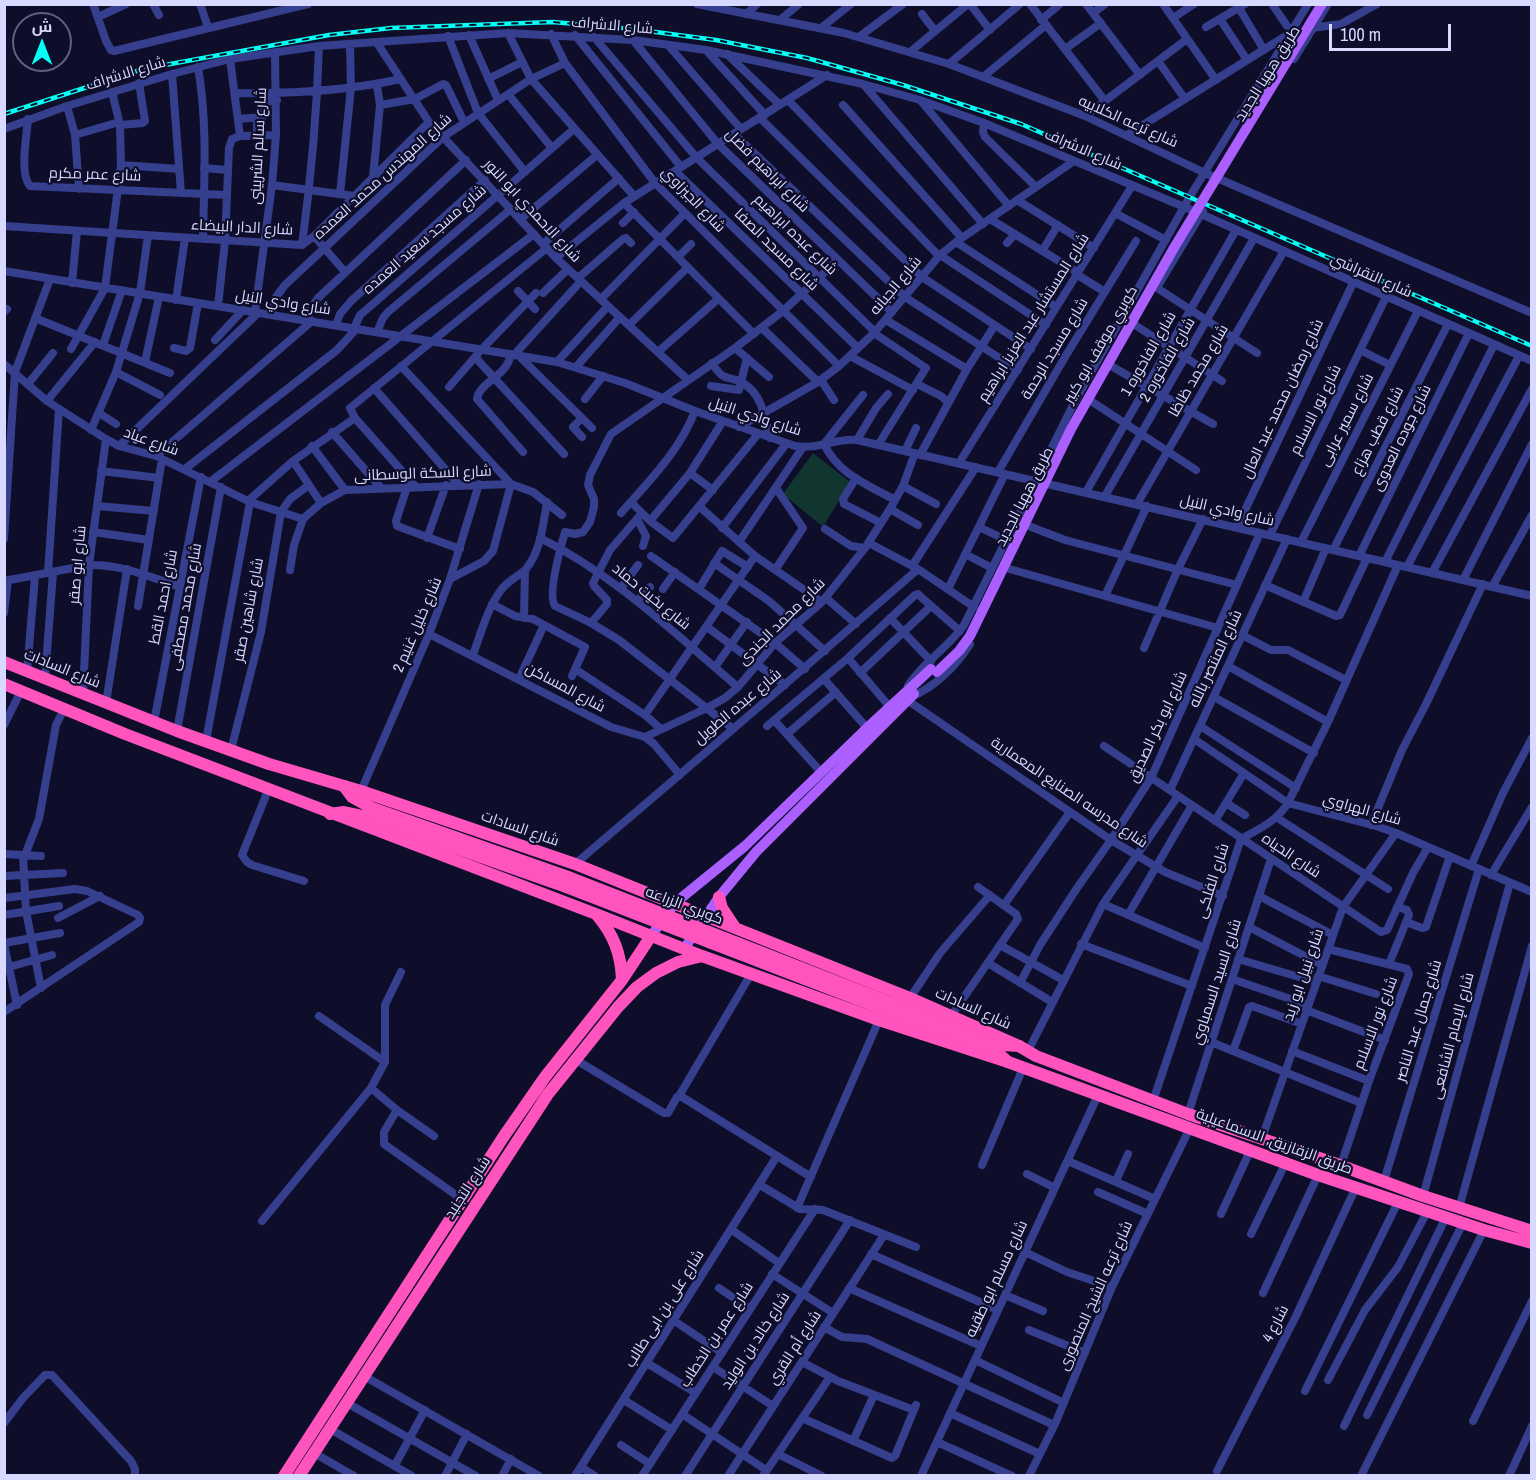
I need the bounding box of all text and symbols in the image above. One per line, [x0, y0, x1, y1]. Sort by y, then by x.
north arrow [12, 12, 72, 72]
scale bar [1332, 12, 1454, 50]
street label: شارع الاشراف [570, 13, 654, 39]
text: ش [32, 15, 52, 37]
text: 100 m [1340, 22, 1381, 47]
street label: طريق ههيا الجديد [1231, 23, 1305, 125]
street label: شارع الاشراف [84, 53, 168, 95]
street label: شارع سالم الشربينى [247, 87, 271, 205]
street label: شارع ترعه الكلابيه [1075, 92, 1181, 152]
street label: شارع المهندس محمد العمده [310, 110, 456, 244]
street label: شارع ابراهيم فضل [721, 125, 813, 217]
street label: شارع الاشراف [1042, 126, 1124, 174]
street label: شارع الاحمدي ابو النور [479, 156, 585, 266]
street label: شارع الجيزاوي [657, 163, 729, 237]
street label: شارع عمر مكرم [48, 164, 142, 186]
street label: شارع مسجد سعيد العمده [360, 181, 490, 299]
street label: شارع عبده ابراهيم [750, 191, 840, 279]
street label: شارع مسجد الصفا [730, 205, 822, 295]
street label: شارع الدار البيضاء [190, 216, 294, 240]
street label: شارع المستشار عبد العزيز ابراهيم [975, 230, 1093, 406]
street label: شارع النقراشي [1327, 250, 1415, 302]
street label: شارع الجبانه [866, 253, 926, 319]
street label: كوبري موقف ابو كبير [1060, 283, 1142, 407]
street label: شارع وادي النيل [234, 287, 332, 319]
street label: شارع مسجد الرحمة [1018, 295, 1092, 403]
street label: شارع الفاخوره 1 [1118, 309, 1180, 399]
street label: شارع الفاخوره 2 [1137, 315, 1199, 405]
street label: شارع رمضان محمد عبد العال [1238, 316, 1328, 482]
street label: شارع محمد ظاظا [1165, 322, 1233, 420]
street label: شارع نور الاسلام [1286, 362, 1346, 458]
street label: شارع سمير عرابى [1316, 370, 1378, 470]
street label: شارع جوده العدوى [1368, 382, 1436, 494]
street label: شارع قطب هزاع [1348, 384, 1408, 478]
street label: شارع وادي النيل [706, 394, 804, 440]
street label: شارع عياد [121, 424, 181, 460]
street label: طريق ههيا الجديد [992, 444, 1058, 550]
street label: شارع السكة الوسطانى [354, 463, 492, 485]
street label: شارع وادي النيل [1178, 491, 1276, 531]
street label: شارع ابو صقر [66, 525, 90, 605]
street label: شارع محمد مصطفى [166, 542, 206, 672]
street label: شارع احمد القط [146, 548, 182, 646]
street label: شارع شاهين صقر [230, 556, 268, 664]
street label: شارع بخيت حماد [608, 560, 694, 634]
street label: شارع خليل غنيم 2 [390, 575, 446, 675]
street label: شارع محمد الجندى [735, 575, 829, 669]
street label: شارع المنتصر بالله [1186, 607, 1246, 711]
street label: شارع السادات [21, 645, 103, 693]
street label: شارع المساكن [522, 659, 608, 717]
street label: شارع عبده الطويل [691, 665, 785, 749]
street label: شارع ابو بكر الصديق [1124, 668, 1192, 786]
street label: شارع مدرسه الصنايع المعمارية [987, 734, 1151, 852]
street label: شارع الهراوي [1321, 790, 1403, 830]
street label: شارع السادات [479, 807, 561, 851]
street label: شارع الحياه [1258, 830, 1324, 882]
street label: شارع الفلكى [1192, 841, 1234, 921]
street label: كوبري الزراعه [643, 883, 725, 929]
street label: شارع السيد السمباوي [1188, 917, 1246, 1047]
street label: شارع نبيل ابو زيد [1280, 926, 1328, 1024]
street label: شارع جمال عبد الناصر [1392, 958, 1446, 1084]
street label: شارع الإمام الشافعى [1427, 971, 1479, 1101]
street label: شارع نور الاسلام [1350, 974, 1402, 1072]
street label: شارع السادات [932, 984, 1014, 1034]
street label: طريق الزقازيق, الاسماعيلية [1193, 1105, 1355, 1179]
street label: شارع التجنيد [441, 1153, 495, 1223]
street label: شارع مسلم ابو طقيه [962, 1218, 1032, 1340]
street label: شارع ترعه الشيخ المنصورى [1055, 1218, 1137, 1374]
street label: شارع على بن ابى طالب [622, 1247, 708, 1371]
street label: شارع عمر بن الخطاب [676, 1279, 758, 1391]
street label: شارع خالد بن الوليد [718, 1289, 794, 1393]
street label: شارع 4 [1259, 1302, 1293, 1346]
street label: شارع أم القري [764, 1307, 826, 1389]

